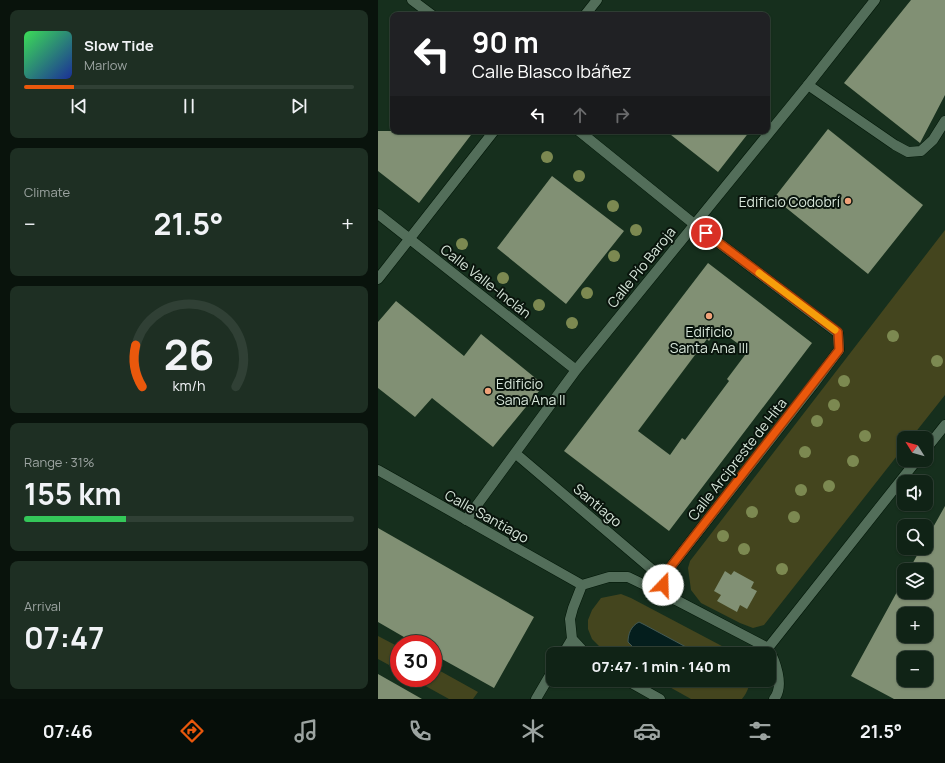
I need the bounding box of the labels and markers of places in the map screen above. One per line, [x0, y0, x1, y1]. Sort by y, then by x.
place label: Edificio Codobrí [739, 192, 840, 211]
marker: Edificio Codobrí [843, 196, 853, 206]
pin [689, 216, 723, 250]
marker: Edificio Santa Ana III [704, 311, 714, 321]
place label: Edificio Santa Ana III [670, 322, 748, 357]
place label: Edificio Sana Ana II [496, 374, 566, 409]
marker: Edificio Sana Ana II [483, 386, 493, 396]

